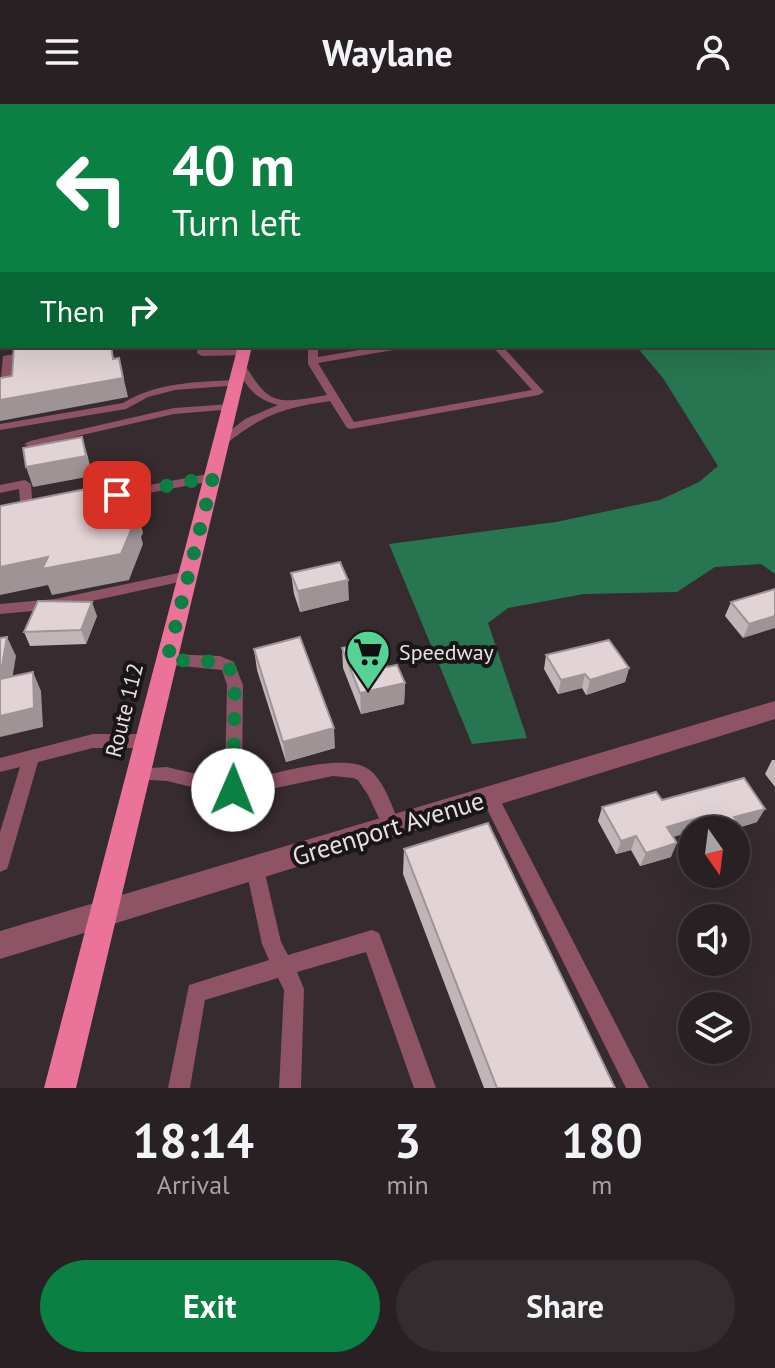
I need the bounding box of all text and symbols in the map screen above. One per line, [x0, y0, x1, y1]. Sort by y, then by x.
text: Waylane [322, 29, 453, 76]
icon: menu [40, 30, 84, 74]
icon: person [691, 30, 735, 74]
text: 40 m [172, 129, 295, 201]
icon: left [40, 136, 144, 240]
text: Turn left [172, 199, 301, 246]
icon: right [121, 288, 165, 332]
text: Then [40, 291, 105, 330]
pin [83, 461, 151, 529]
icon: arrive [95, 473, 139, 517]
supermarket icon: Speedway [344, 628, 392, 691]
place label: Speedway [399, 638, 495, 666]
street label: Route 112 [99, 660, 149, 760]
position arrow [191, 748, 275, 832]
street label: Greenport Avenue [288, 783, 488, 873]
north arrow [678, 816, 750, 888]
map controls [678, 816, 750, 1064]
button: sound [678, 904, 750, 976]
button: layers [678, 992, 750, 1064]
text: 18:14 [132, 1109, 254, 1171]
text: 3 [394, 1109, 421, 1171]
text: 180 [561, 1109, 643, 1171]
text: Arrival [157, 1168, 230, 1201]
text: min [386, 1168, 429, 1201]
text: m [591, 1168, 612, 1201]
button: Exit [40, 1260, 380, 1352]
button: Share [396, 1260, 735, 1352]

